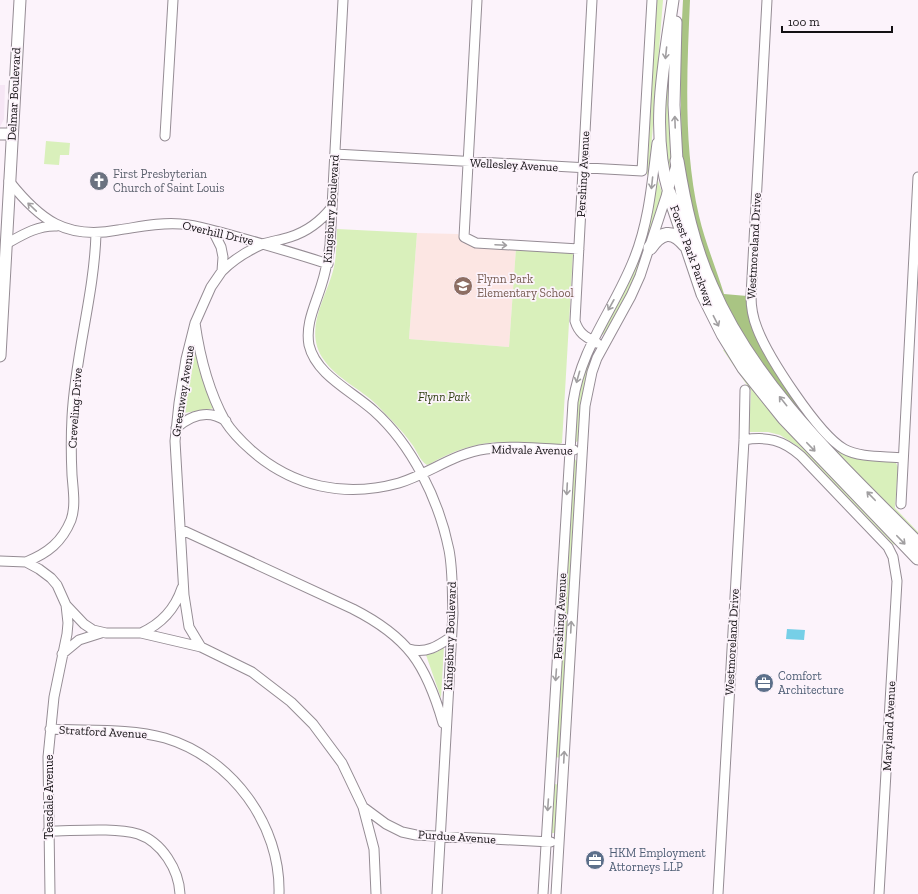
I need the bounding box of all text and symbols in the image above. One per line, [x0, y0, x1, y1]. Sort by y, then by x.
scale bar [782, 8, 892, 34]
text: 100 m [788, 15, 820, 29]
one-way arrow [662, 46, 670, 59]
street label: Delmar Boulevard [5, 47, 23, 141]
one-way arrow [671, 116, 679, 129]
street label: Pershing Avenue [574, 130, 592, 218]
street label: Kingsbury Boulevard [320, 154, 342, 264]
street label: Wellesley Avenue [469, 156, 559, 174]
place label: First Presbyterian Church of Saint Louis [113, 167, 224, 195]
church icon: First Presbyterian Church of Saint Louis [88, 170, 110, 192]
one-way arrow [649, 176, 656, 189]
street label: Westmoreland Drive [744, 192, 764, 300]
one-way arrow [27, 202, 37, 211]
street label: Forest Park Parkway [667, 203, 717, 309]
street label: Overhill Drive [181, 218, 255, 248]
one-way arrow [494, 241, 507, 248]
place label: Flynn Park Elementary School [477, 272, 574, 300]
school or university icon: Flynn Park Elementary School [452, 275, 474, 297]
one-way arrow [607, 299, 615, 311]
one-way arrow [713, 315, 720, 327]
street label: Greenway Avenue [169, 344, 197, 438]
street label: Creveling Drive [65, 367, 85, 449]
one-way arrow [574, 370, 581, 383]
park label: Flynn Park [418, 390, 471, 404]
one-way arrow [778, 396, 787, 407]
street label: Midvale Avenue [491, 442, 573, 458]
one-way arrow [806, 442, 815, 452]
one-way arrow [564, 482, 571, 495]
one-way arrow [867, 491, 876, 501]
one-way arrow [896, 535, 906, 545]
street label: Pershing Avenue [551, 572, 569, 660]
street label: Kingsbury Boulevard [441, 581, 459, 691]
street label: Westmoreland Drive [722, 588, 742, 696]
one-way arrow [568, 621, 575, 634]
one-way arrow [553, 668, 560, 681]
place label: Comfort Architecture [778, 669, 844, 697]
office icon: Comfort Architecture [753, 672, 775, 694]
street label: Maryland Avenue [880, 680, 898, 771]
street label: Stratford Avenue [59, 723, 148, 741]
one-way arrow [560, 751, 567, 764]
street label: Teasdale Avenue [42, 754, 56, 839]
one-way arrow [545, 798, 552, 811]
street label: Purdue Avenue [418, 827, 497, 847]
place label: HKM Employment Attorneys LLP [609, 846, 706, 874]
office icon: HKM Employment Attorneys LLP [584, 849, 606, 871]

